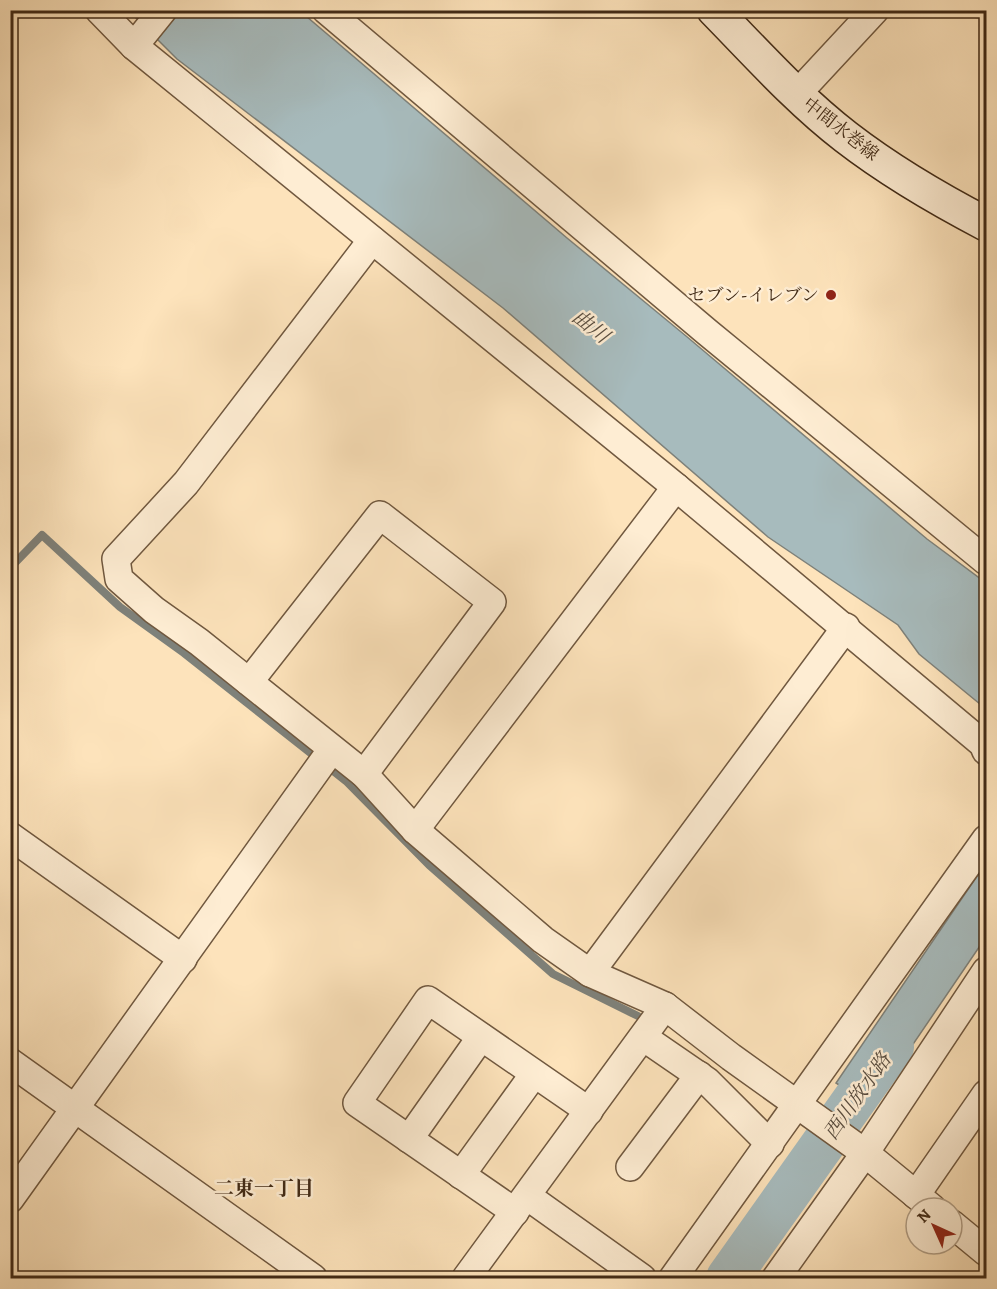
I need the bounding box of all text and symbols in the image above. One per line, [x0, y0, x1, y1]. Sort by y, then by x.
street label: 中間水巻線 [798, 92, 884, 166]
place label: セブン-イレブン [688, 283, 819, 307]
marker: セブン-イレブン [824, 288, 838, 302]
water label: 曲川 [567, 303, 616, 351]
water label: 西川放水路 [818, 1046, 898, 1145]
district label: 二東一丁目 [214, 1175, 314, 1202]
north arrow [904, 1196, 964, 1256]
text: N [912, 1204, 936, 1228]

